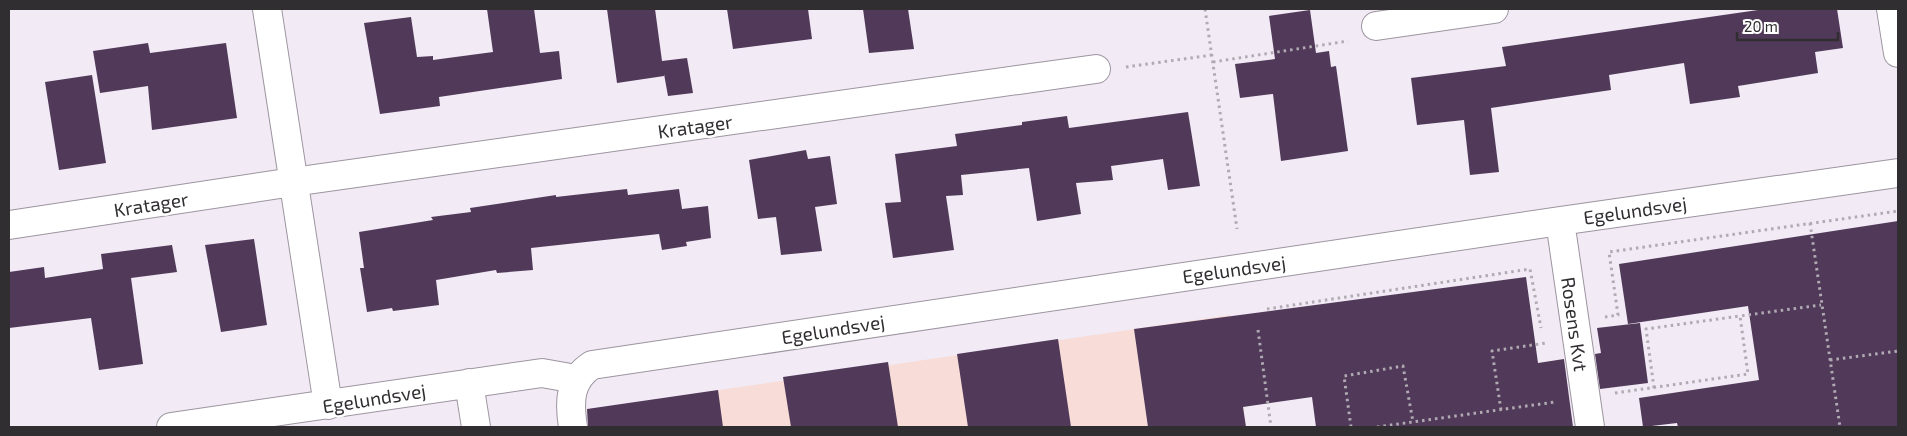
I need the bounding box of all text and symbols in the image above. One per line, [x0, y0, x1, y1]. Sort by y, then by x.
scale bar [1737, 10, 1838, 42]
text: 20 m [1744, 17, 1778, 35]
street label: Kratager [656, 109, 734, 143]
street label: Kratager [112, 187, 190, 221]
street label: Egelundsvej [1582, 191, 1688, 229]
street label: Egelundsvej [1181, 250, 1287, 288]
street label: Rosens Kvt [1557, 275, 1593, 373]
street label: Egelundsvej [780, 309, 886, 349]
street label: Egelundsvej [321, 378, 427, 418]

